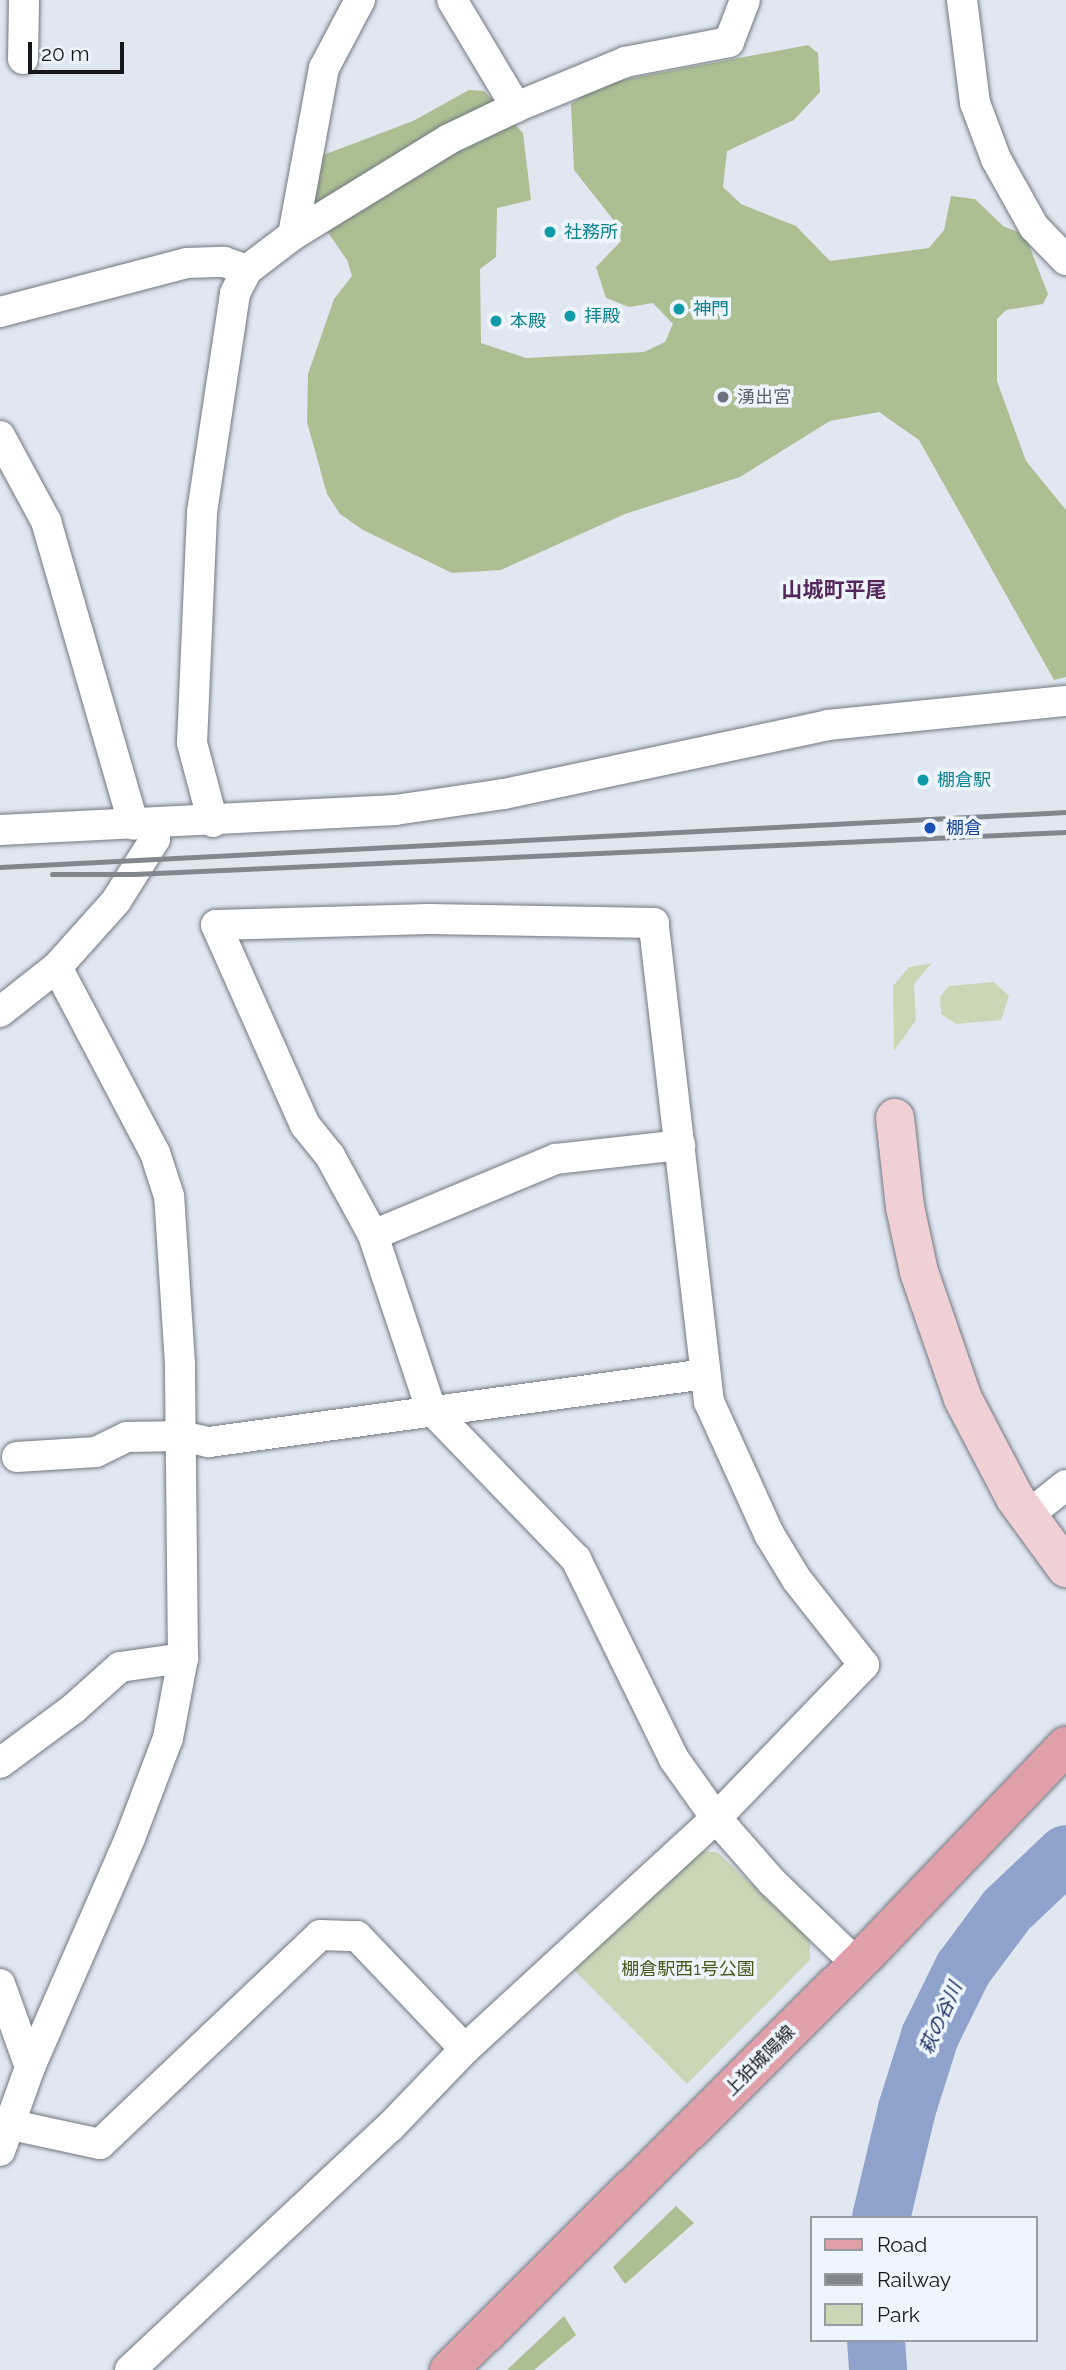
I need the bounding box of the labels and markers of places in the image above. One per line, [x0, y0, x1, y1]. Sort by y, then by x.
place label: 社務所 [564, 221, 618, 243]
marker: 社務所 [542, 224, 558, 240]
place label: 神門 [693, 298, 729, 320]
marker: 神門 [671, 301, 687, 317]
place label: 拝殿 [584, 305, 620, 327]
marker: 拝殿 [562, 308, 578, 324]
place label: 本殿 [510, 310, 546, 332]
marker: 本殿 [488, 313, 504, 329]
place label: 湧出宮 [737, 386, 791, 408]
marker: 湧出宮 [715, 389, 731, 405]
place label: 棚倉駅 [937, 769, 991, 791]
marker: 棚倉駅 [915, 772, 931, 788]
place label: 棚倉 [946, 817, 982, 839]
marker: 棚倉 [920, 818, 940, 838]

